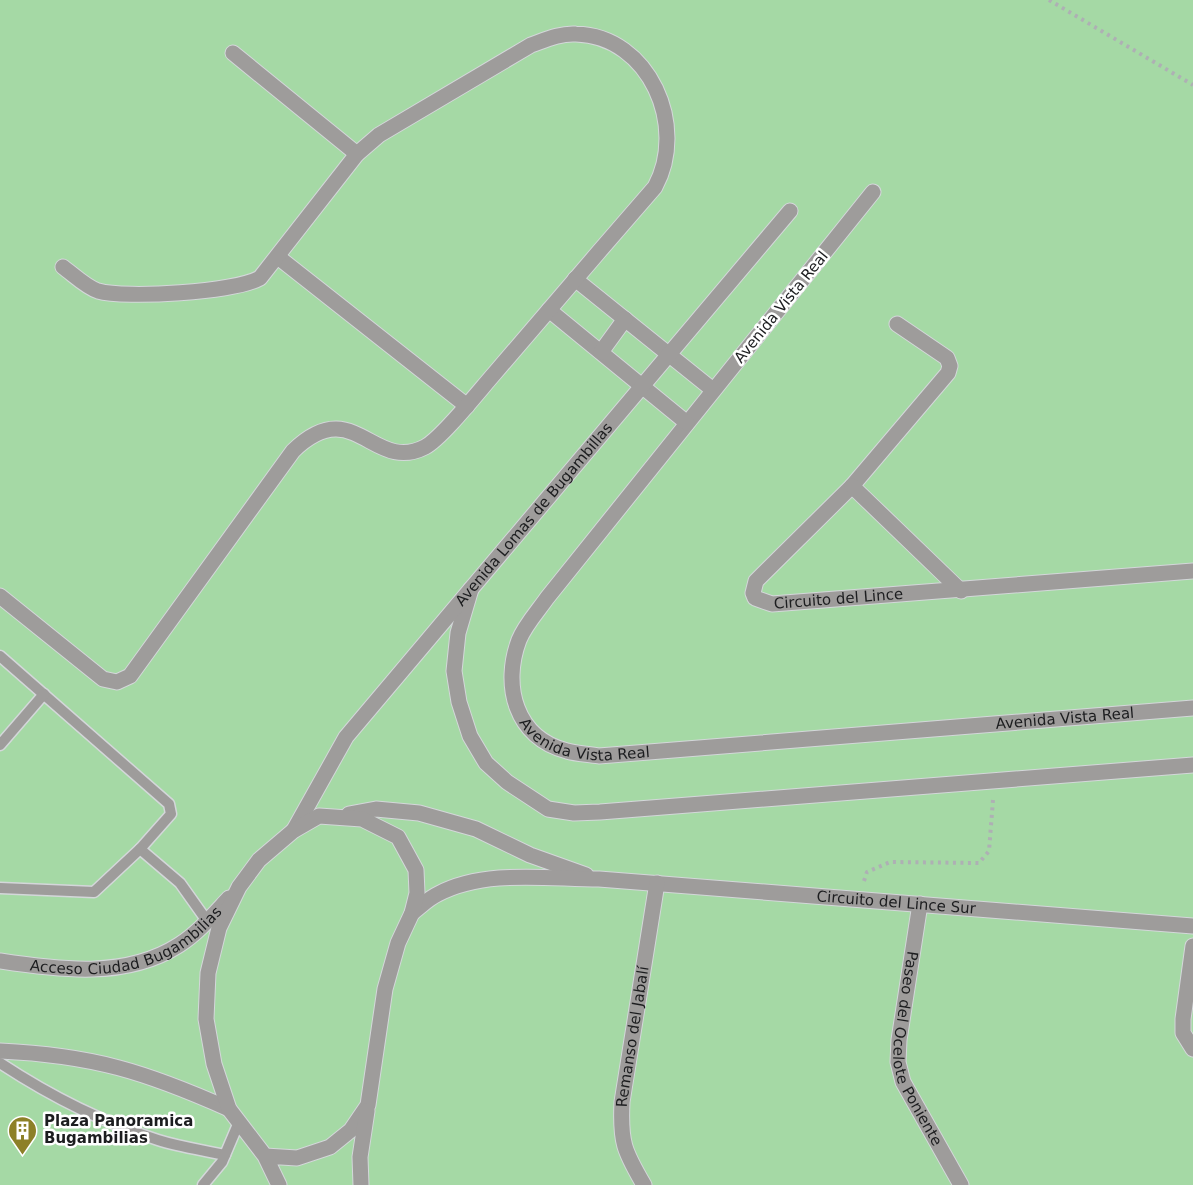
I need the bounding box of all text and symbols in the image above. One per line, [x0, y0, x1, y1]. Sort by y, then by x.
street label: Avenida Vista Real [730, 247, 832, 367]
street label: Avenida Lomas de Bugambillas [452, 419, 617, 610]
street label: Circuito del Lince [773, 585, 904, 613]
street label: Avenida Vista Real [995, 704, 1135, 733]
street label: Avenida Vista Real [515, 714, 650, 765]
street label: Circuito del Lince Sur [816, 887, 977, 918]
street label: Acceso Ciudad Bugambilias [29, 903, 226, 978]
street label: Paseo del Ocelote Poniente [889, 950, 946, 1149]
street label: Remanso del Jabalí [613, 964, 653, 1108]
place label: Plaza Panoramica Bugambilias [44, 1112, 193, 1147]
building icon: Plaza Panoramica Bugambilias [7, 1114, 39, 1156]

